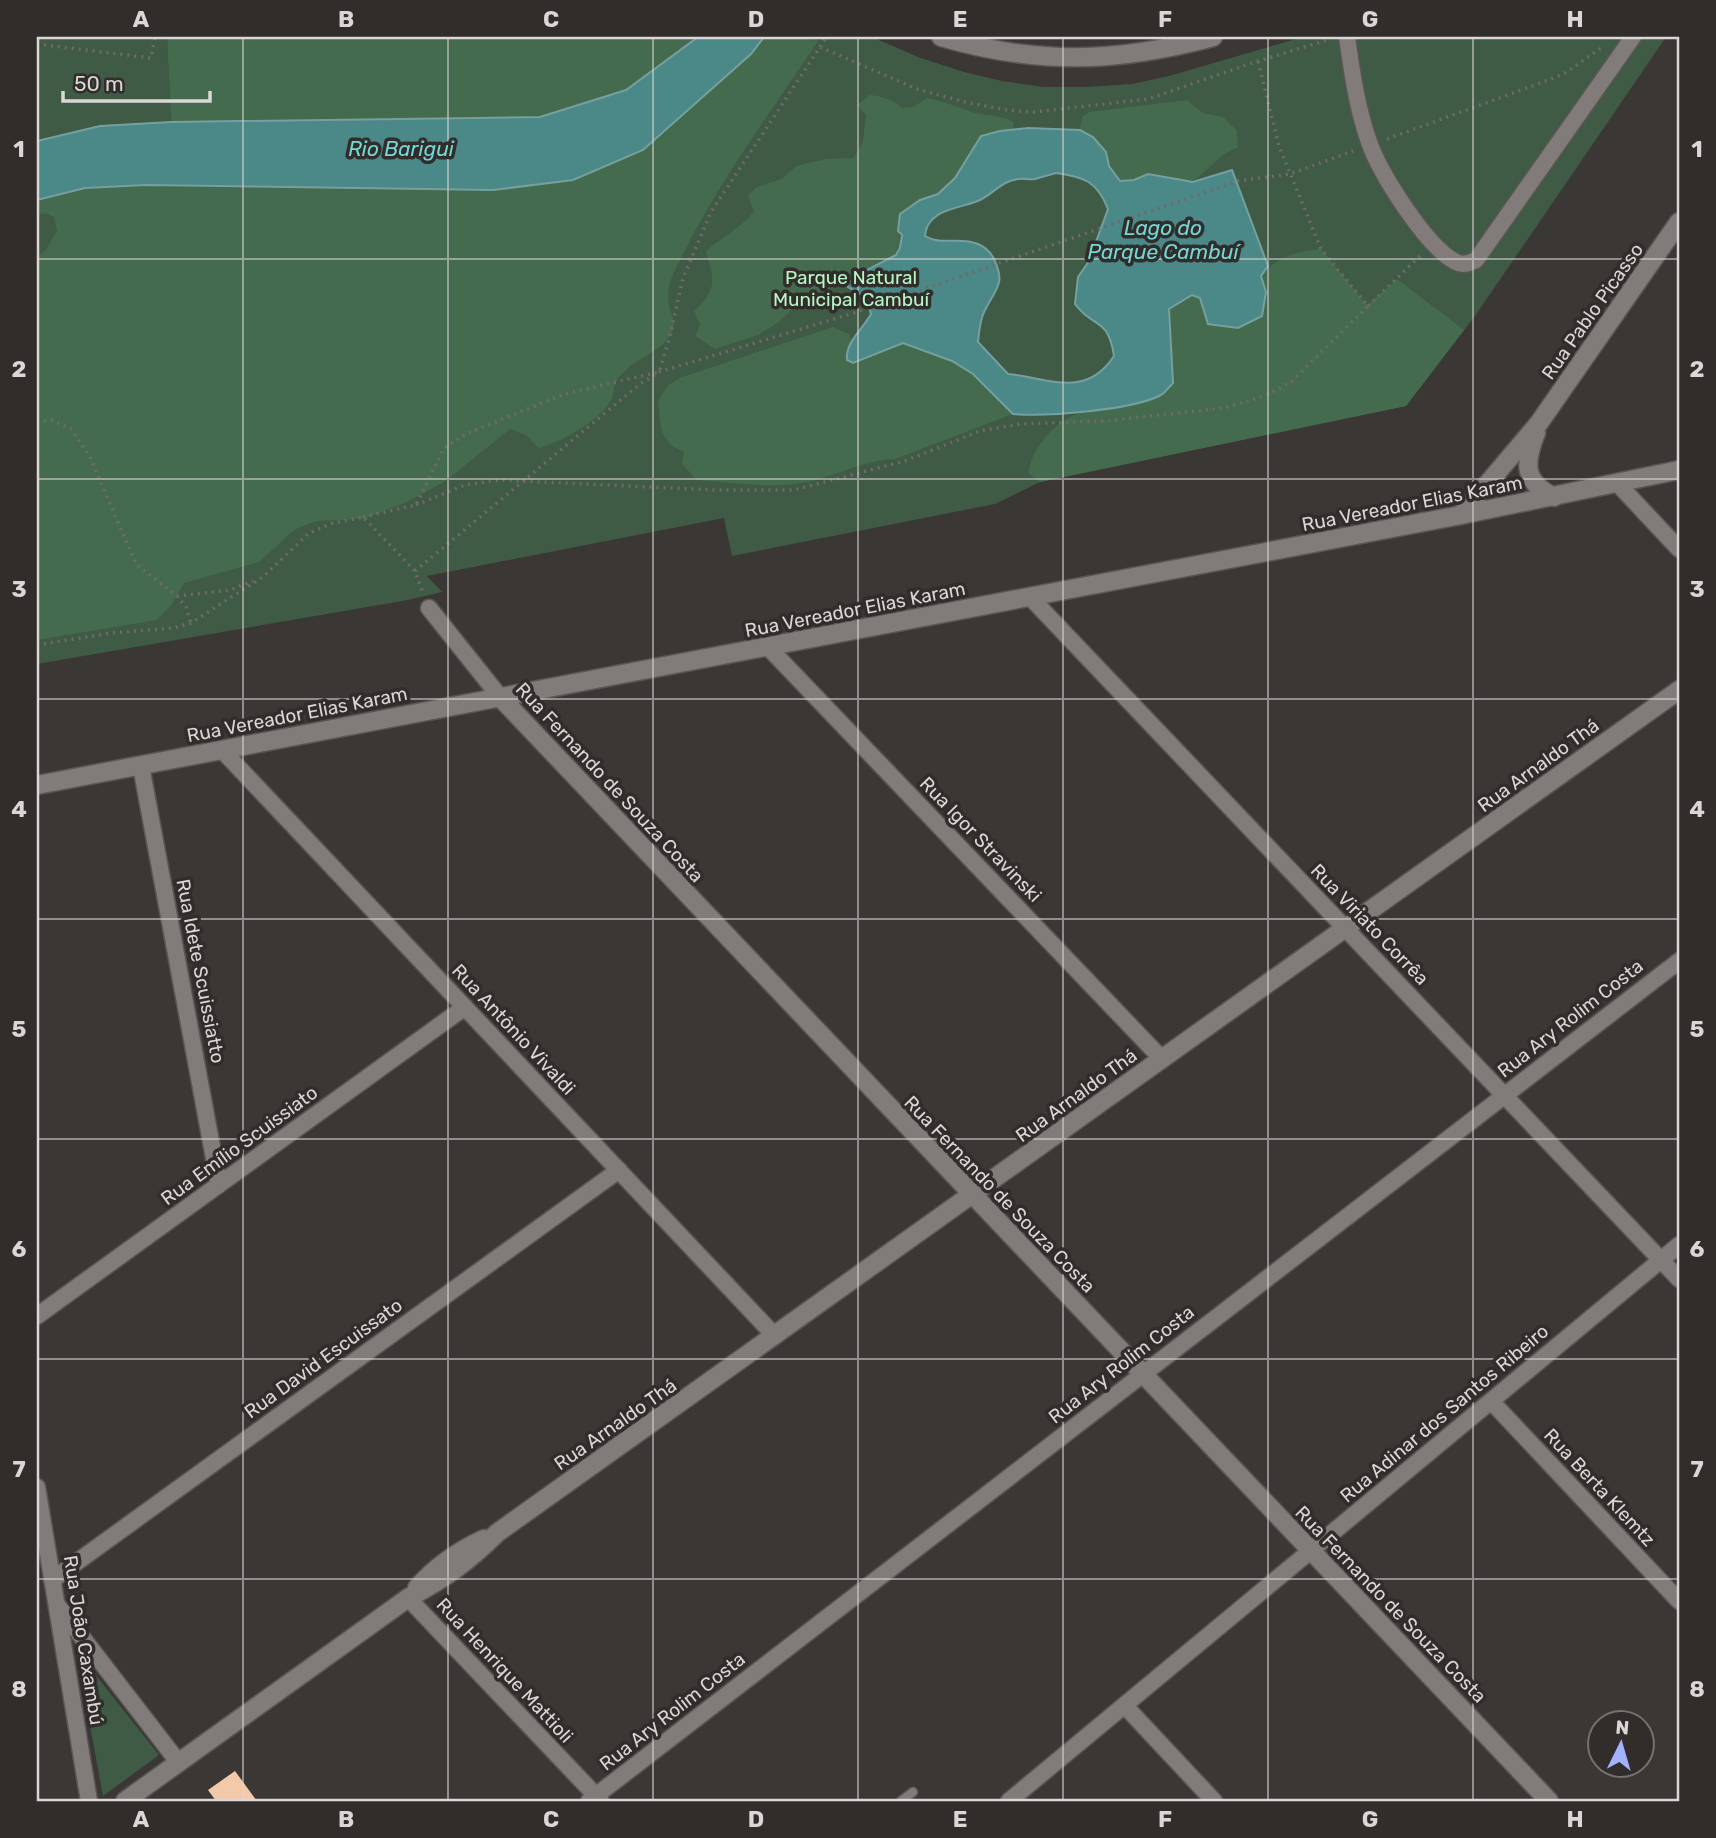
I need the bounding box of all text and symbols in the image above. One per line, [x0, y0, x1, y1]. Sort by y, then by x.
text: A [133, 5, 150, 33]
text: B [338, 5, 354, 33]
text: C [543, 5, 559, 33]
text: D [748, 5, 764, 33]
text: E [953, 5, 967, 33]
text: F [1158, 5, 1172, 33]
text: G [1362, 5, 1378, 33]
text: H [1566, 5, 1584, 33]
scale bar [63, 60, 210, 104]
text: 50 m [74, 71, 124, 96]
text: 1 [13, 135, 25, 163]
text: 1 [1691, 135, 1703, 163]
water label: Rio Barigui [348, 136, 455, 161]
water label: Lago do Parque Cambuí [1088, 215, 1241, 264]
street label: Rua Pablo Picasso [1537, 239, 1648, 384]
park label: Parque Natural Municipal Cambuí [773, 266, 930, 311]
text: 2 [12, 355, 26, 383]
text: 2 [1690, 355, 1704, 383]
street label: Rua Vereador Elias Karam [1300, 471, 1524, 536]
text: 3 [11, 575, 27, 603]
text: 3 [1689, 575, 1705, 603]
street label: Rua Vereador Elias Karam [743, 577, 967, 642]
street label: Rua Fernando de Souza Costa [511, 678, 708, 887]
street label: Rua Vereador Elias Karam [185, 682, 409, 747]
street label: Rua Arnaldo Thá [1473, 714, 1603, 817]
street label: Rua Igor Stravinski [915, 772, 1046, 907]
text: 4 [11, 795, 27, 823]
text: 4 [1689, 795, 1705, 823]
street label: Rua Viriato Corrêa [1306, 859, 1433, 990]
street label: Rua Idete Scuissiatto [171, 877, 230, 1065]
street label: Rua Ary Rolim Costa [1493, 954, 1648, 1082]
street label: Rua Antônio Vivaldi [447, 959, 580, 1099]
text: 5 [12, 1015, 27, 1043]
text: 5 [1690, 1015, 1705, 1043]
street label: Rua Arnaldo Thá [1011, 1044, 1141, 1147]
street label: Rua Emílio Scuissiato [157, 1081, 322, 1210]
street label: Rua Fernando de Souza Costa [899, 1091, 1100, 1298]
text: 6 [12, 1235, 27, 1263]
text: 6 [1690, 1235, 1705, 1263]
street label: Rua David Escuissato [240, 1293, 407, 1423]
street label: Rua Ary Rolim Costa [1044, 1300, 1199, 1428]
street label: Rua Adinar dos Santos Ribeiro [1335, 1319, 1553, 1507]
street label: Rua Arnaldo Thá [550, 1374, 681, 1475]
street label: Rua Berta Klemtz [1539, 1424, 1660, 1551]
text: 7 [12, 1455, 26, 1483]
text: 7 [1690, 1455, 1704, 1483]
street label: Rua Fernando de Souza Costa [1290, 1501, 1491, 1708]
street label: Rua João Caxambú [59, 1554, 108, 1727]
street label: Rua Henrique Mattioli [432, 1593, 578, 1748]
street label: Rua Ary Rolim Costa [595, 1647, 750, 1775]
text: 8 [11, 1675, 27, 1703]
text: 8 [1689, 1675, 1705, 1703]
north arrow [1586, 1708, 1656, 1778]
text: N [1615, 1716, 1630, 1740]
text: A [133, 1805, 150, 1833]
text: B [338, 1805, 354, 1833]
text: C [543, 1805, 559, 1833]
text: D [748, 1805, 764, 1833]
text: E [953, 1805, 967, 1833]
text: F [1158, 1805, 1172, 1833]
text: G [1362, 1805, 1378, 1833]
text: H [1566, 1805, 1584, 1833]

